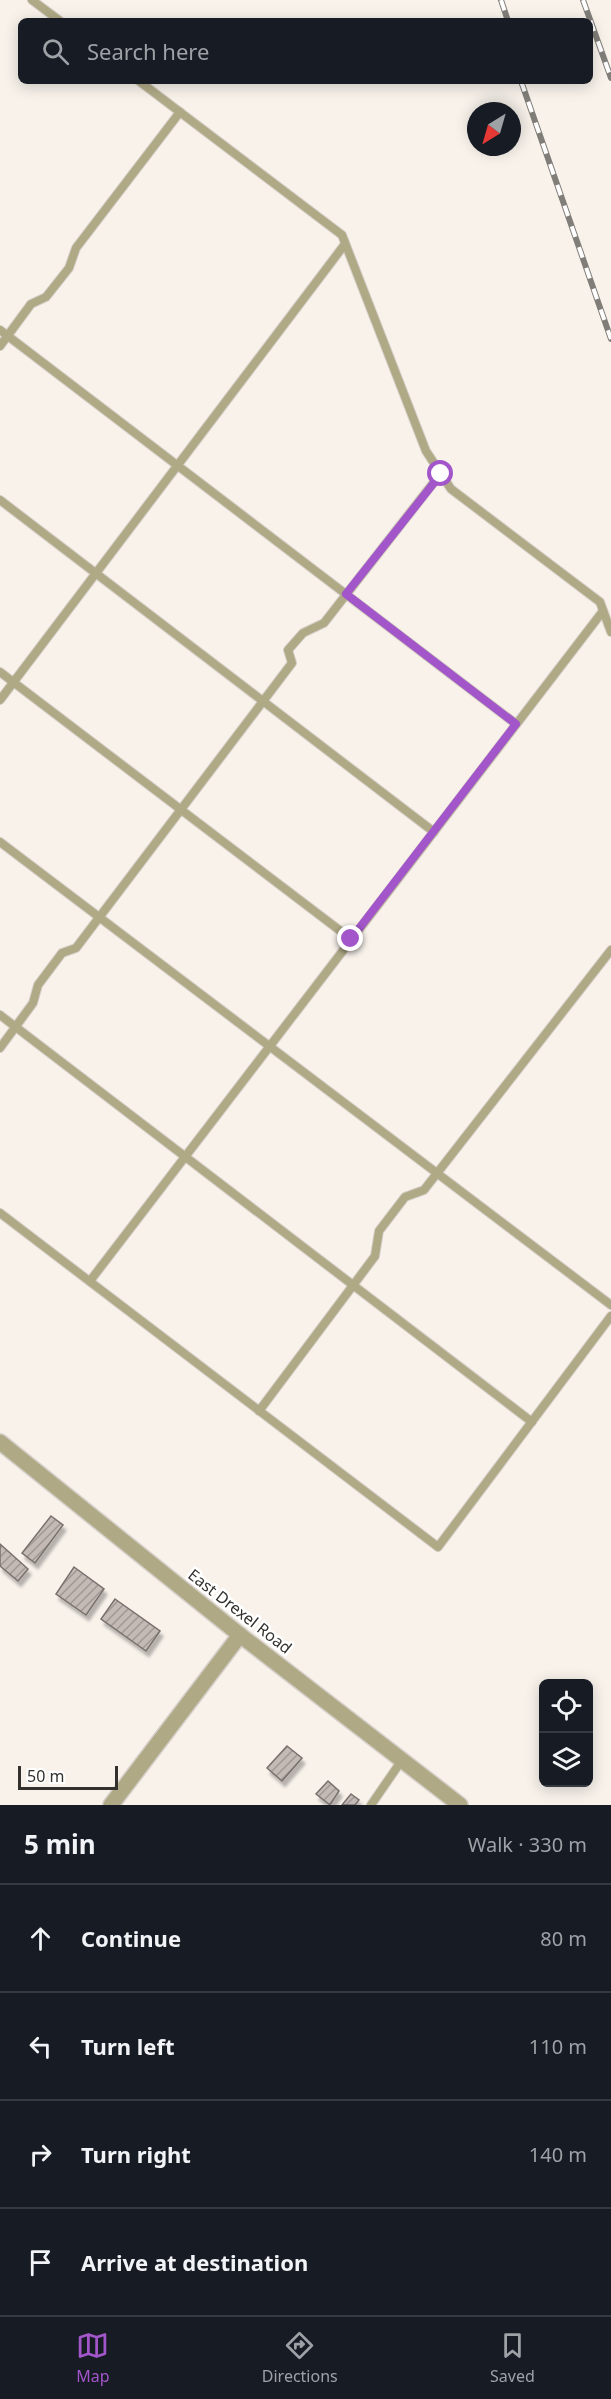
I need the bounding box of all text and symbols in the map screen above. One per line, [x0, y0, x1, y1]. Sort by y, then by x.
search box [18, 18, 593, 84]
icon: search [39, 35, 72, 68]
text: Search here [87, 36, 209, 66]
north arrow [467, 102, 521, 156]
route start [427, 460, 453, 486]
route end [337, 925, 363, 951]
street label: East Drexel Road [184, 1564, 296, 1658]
map controls [539, 1679, 593, 1787]
button: locate [539, 1679, 593, 1733]
button: layers [539, 1733, 593, 1787]
scale bar [18, 1763, 118, 1790]
text: 50 m [27, 1765, 64, 1787]
text: 5 min [24, 1826, 96, 1862]
text: Walk · 330 m [468, 1831, 587, 1858]
icon: ahead [24, 1922, 57, 1955]
text: Continue [81, 1923, 181, 1953]
text: 80 m [540, 1925, 587, 1952]
icon: left [24, 2030, 57, 2063]
text: Turn left [81, 2031, 175, 2061]
text: 110 m [529, 2033, 587, 2060]
icon: right [24, 2138, 57, 2171]
text: Turn right [81, 2139, 191, 2169]
text: 140 m [529, 2141, 587, 2168]
icon: arrive [24, 2246, 57, 2279]
text: Arrive at destination [81, 2247, 308, 2277]
tab: Map [76, 2329, 109, 2387]
tab: Directions [262, 2329, 338, 2387]
tab: Saved [490, 2329, 535, 2387]

